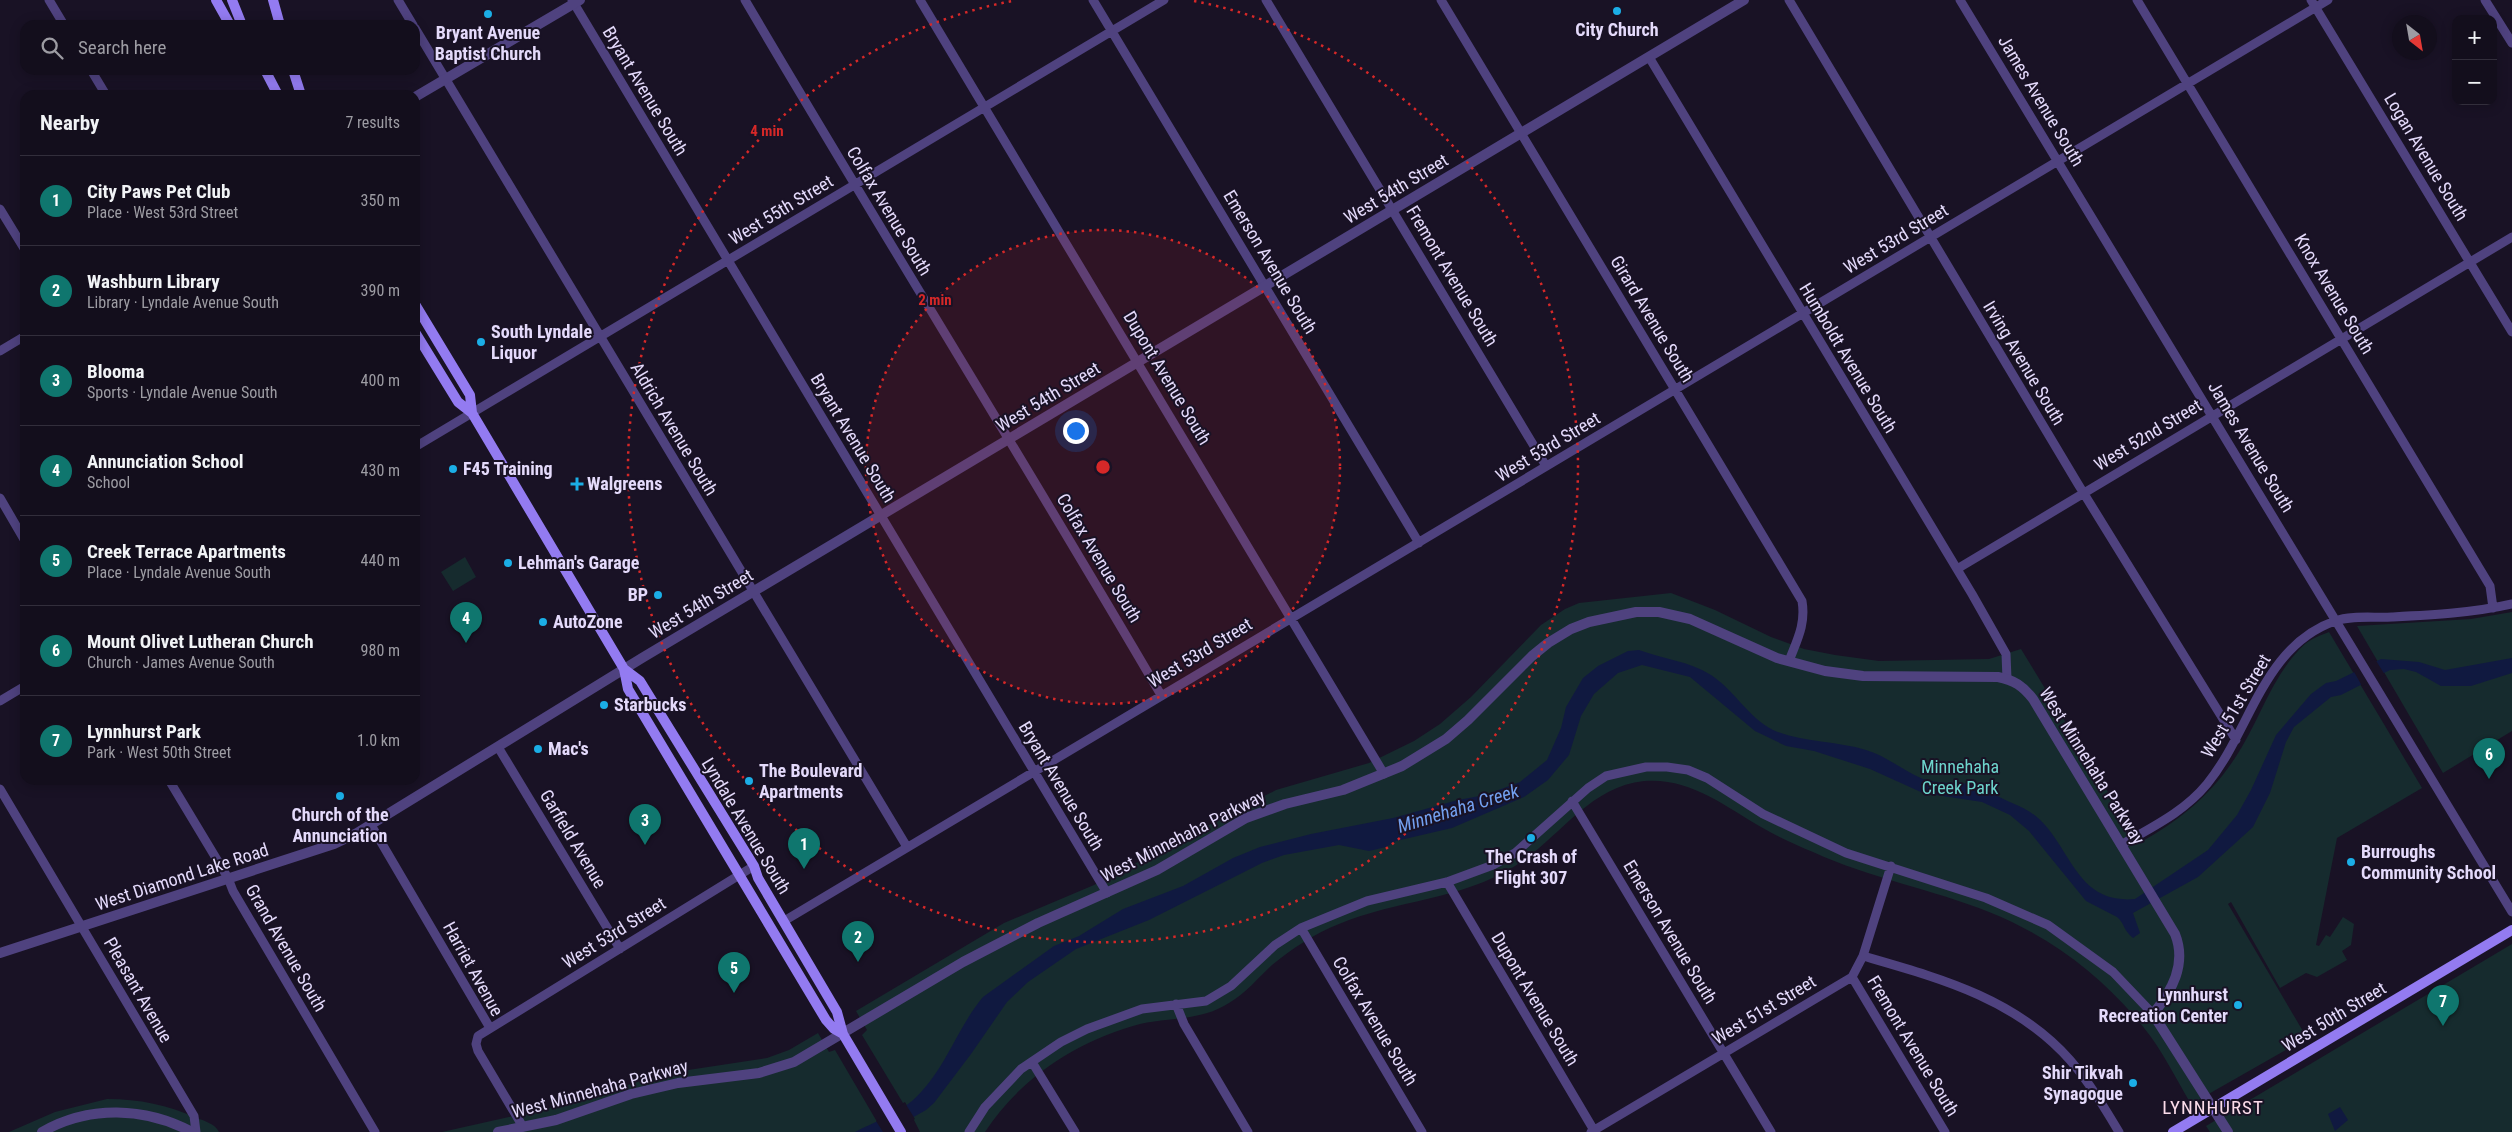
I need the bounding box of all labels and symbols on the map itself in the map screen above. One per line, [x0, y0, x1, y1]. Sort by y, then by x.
marker: City Church [1611, 5, 1623, 17]
marker: Bryant Avenue Baptist Church [482, 8, 494, 20]
north arrow [2392, 15, 2437, 60]
place label: City Church [1575, 19, 1659, 40]
place label: Bryant Avenue Baptist Church [435, 22, 541, 64]
street label: Bryant Avenue South [599, 22, 692, 159]
street label: James Avenue South [1994, 32, 2089, 170]
street label: Logan Avenue South [2380, 89, 2473, 224]
text: 4 min [750, 122, 784, 140]
street label: Colfax Avenue South [843, 142, 936, 279]
street label: West 54th Street [1340, 149, 1452, 228]
street label: West 55th Street [725, 170, 837, 249]
street label: Emerson Avenue South [1219, 186, 1322, 337]
street label: West 53rd Street [1840, 199, 1952, 278]
street label: Fremont Avenue South [1402, 202, 1503, 350]
street label: Knox Avenue South [2290, 230, 2379, 358]
street label: Girard Avenue South [1606, 252, 1698, 386]
street label: Humboldt Avenue South [1795, 279, 1901, 436]
text: 2 min [918, 291, 952, 309]
street label: Irving Avenue South [1979, 297, 2070, 428]
street label: Dupont Avenue South [1119, 307, 1216, 448]
place label: South Lyndale Liquor [491, 321, 592, 363]
marker: South Lyndale Liquor [475, 336, 487, 348]
street label: West 54th Street [992, 357, 1104, 436]
street label: Aldrich Avenue South [626, 359, 722, 499]
street label: Bryant Avenue South [807, 369, 900, 506]
street label: James Avenue South [2204, 378, 2299, 516]
street label: West 52nd Street [2090, 394, 2205, 475]
street label: West 53rd Street [1492, 407, 1604, 486]
your location [1063, 418, 1089, 444]
place label: F45 Training [463, 458, 553, 479]
centre of rings [1094, 458, 1112, 476]
marker: F45 Training [447, 463, 459, 475]
place label: Walgreens [587, 473, 662, 494]
marker: Walgreens [571, 478, 583, 490]
street label: Colfax Avenue South [1053, 489, 1146, 626]
place label: Lehman's Garage [518, 552, 640, 573]
marker: Lehman's Garage [502, 557, 514, 569]
street label: West 54th Street [645, 564, 757, 643]
place label: BP [628, 584, 648, 605]
marker: BP [652, 589, 664, 601]
pin: 4 [450, 602, 482, 643]
place label: AutoZone [553, 611, 623, 632]
street label: West 53rd Street [1144, 613, 1256, 692]
marker: AutoZone [537, 616, 549, 628]
street label: West 51st Street [2196, 650, 2275, 761]
street label: West Minnehaha Parkway [2035, 683, 2150, 849]
place label: Starbucks [614, 694, 687, 715]
marker: Starbucks [598, 699, 610, 711]
street label: Bryant Avenue South [1015, 717, 1108, 854]
place label: Mac's [548, 738, 589, 759]
pin: 6 [2473, 738, 2505, 779]
marker: Mac's [532, 743, 544, 755]
street label: Lyndale Avenue South [698, 754, 795, 898]
park label: Minnehaha Creek Park [1921, 756, 1999, 798]
place label: The Boulevard Apartments [759, 760, 862, 802]
marker: The Boulevard Apartments [743, 775, 755, 787]
water label: Minnehaha Creek [1395, 779, 1522, 838]
street label: West Minnehaha Parkway [1097, 785, 1269, 886]
street label: Garfield Avenue [536, 786, 611, 892]
marker: Church of the Annunciation [334, 790, 346, 802]
place label: Church of the Annunciation [291, 804, 389, 846]
pin: 3 [629, 804, 661, 845]
pin: 1 [788, 828, 820, 869]
marker: The Crash of Flight 307 [1525, 832, 1537, 844]
street label: West Diamond Lake Road [93, 839, 271, 914]
place label: Burroughs Community School [2361, 841, 2496, 883]
place label: The Crash of Flight 307 [1485, 846, 1577, 888]
street label: Emerson Avenue South [1619, 856, 1722, 1007]
marker: Burroughs Community School [2345, 856, 2357, 868]
street label: Grand Avenue South [242, 880, 331, 1015]
street label: West 53rd Street [558, 892, 669, 973]
street label: Harriet Avenue [439, 918, 508, 1020]
pin: 2 [842, 921, 874, 962]
street label: Dupont Avenue South [1487, 928, 1584, 1069]
street label: Pleasant Avenue [100, 933, 177, 1046]
pin: 5 [718, 952, 750, 993]
street label: Colfax Avenue South [1329, 952, 1422, 1089]
street label: West 51st Street [1708, 970, 1819, 1049]
street label: Fremont Avenue South [1863, 972, 1964, 1120]
street label: West 50th Street [2278, 977, 2390, 1056]
place label: Lynnhurst Recreation Center [2098, 984, 2228, 1026]
pin: 7 [2427, 985, 2459, 1026]
marker: Lynnhurst Recreation Center [2232, 999, 2244, 1011]
street label: West Minnehaha Parkway [509, 1055, 691, 1122]
place label: Shir Tikvah Synagogue [2042, 1062, 2123, 1104]
marker: Shir Tikvah Synagogue [2127, 1077, 2139, 1089]
district label: LYNNHURST [2162, 1096, 2264, 1119]

